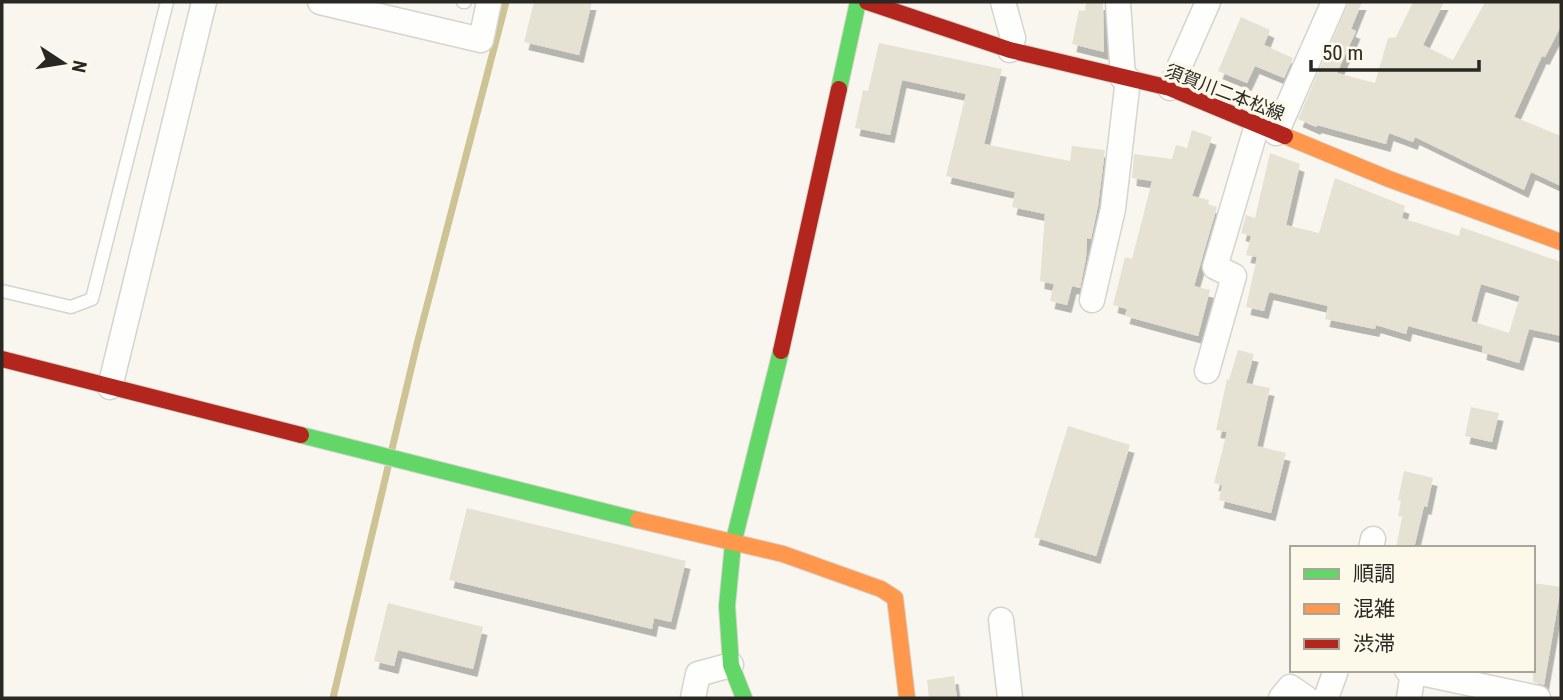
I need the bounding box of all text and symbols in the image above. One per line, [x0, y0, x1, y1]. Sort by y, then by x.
north arrow [28, 28, 98, 98]
scale bar [1311, 28, 1479, 72]
text: 50 m [1322, 41, 1363, 65]
text: N [67, 58, 92, 75]
street label: 須賀川二本松線 [1162, 60, 1288, 124]
legend [1290, 546, 1535, 672]
text: 順調 [1353, 562, 1395, 586]
text: 混雑 [1353, 597, 1395, 621]
text: 渋滞 [1353, 632, 1395, 656]

